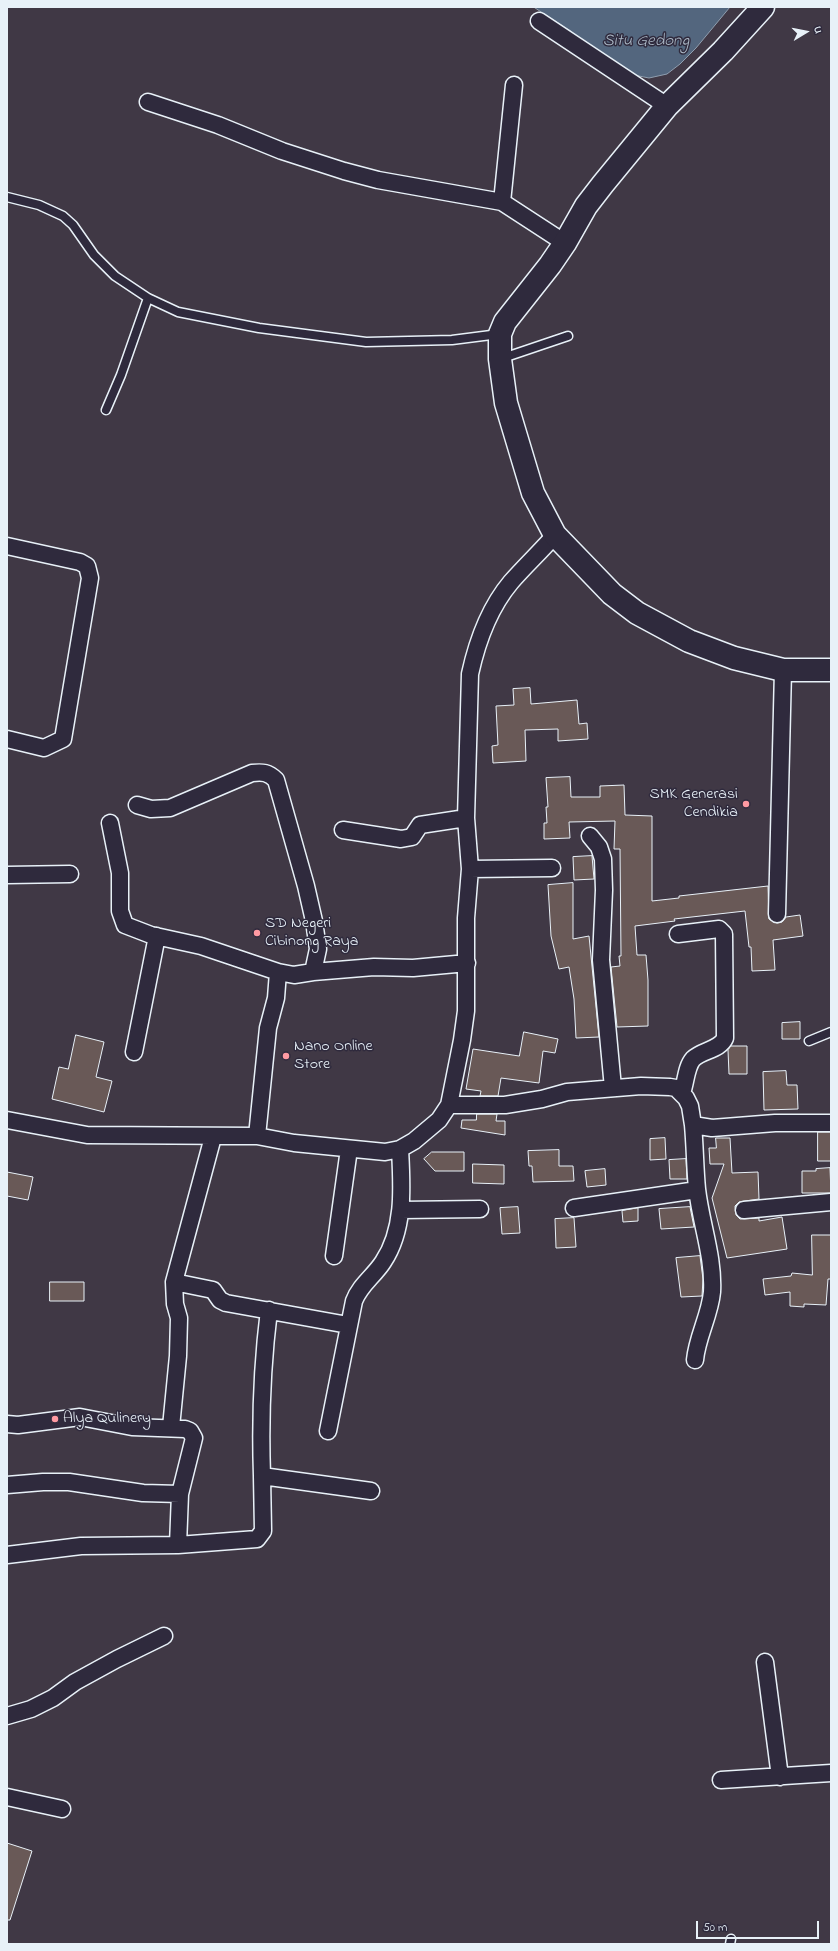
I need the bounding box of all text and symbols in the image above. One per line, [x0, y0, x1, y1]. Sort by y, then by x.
north arrow [786, 12, 826, 52]
text: U [809, 25, 826, 35]
water label: Situ Gedong [603, 32, 689, 52]
place label: SMK Generasi Cendikia [649, 785, 738, 823]
marker: SMK Generasi Cendikia [741, 799, 751, 809]
place label: SD Negeri Cibinong Raya [265, 914, 358, 952]
marker: SD Negeri Cibinong Raya [252, 928, 262, 938]
place label: Nano Online Store [294, 1037, 373, 1075]
marker: Nano Online Store [281, 1051, 291, 1061]
place label: Alya Qulinery [63, 1409, 151, 1429]
marker: Alya Qulinery [50, 1414, 60, 1424]
scale bar [698, 1913, 821, 1939]
text: 50 m [703, 1919, 727, 1937]

